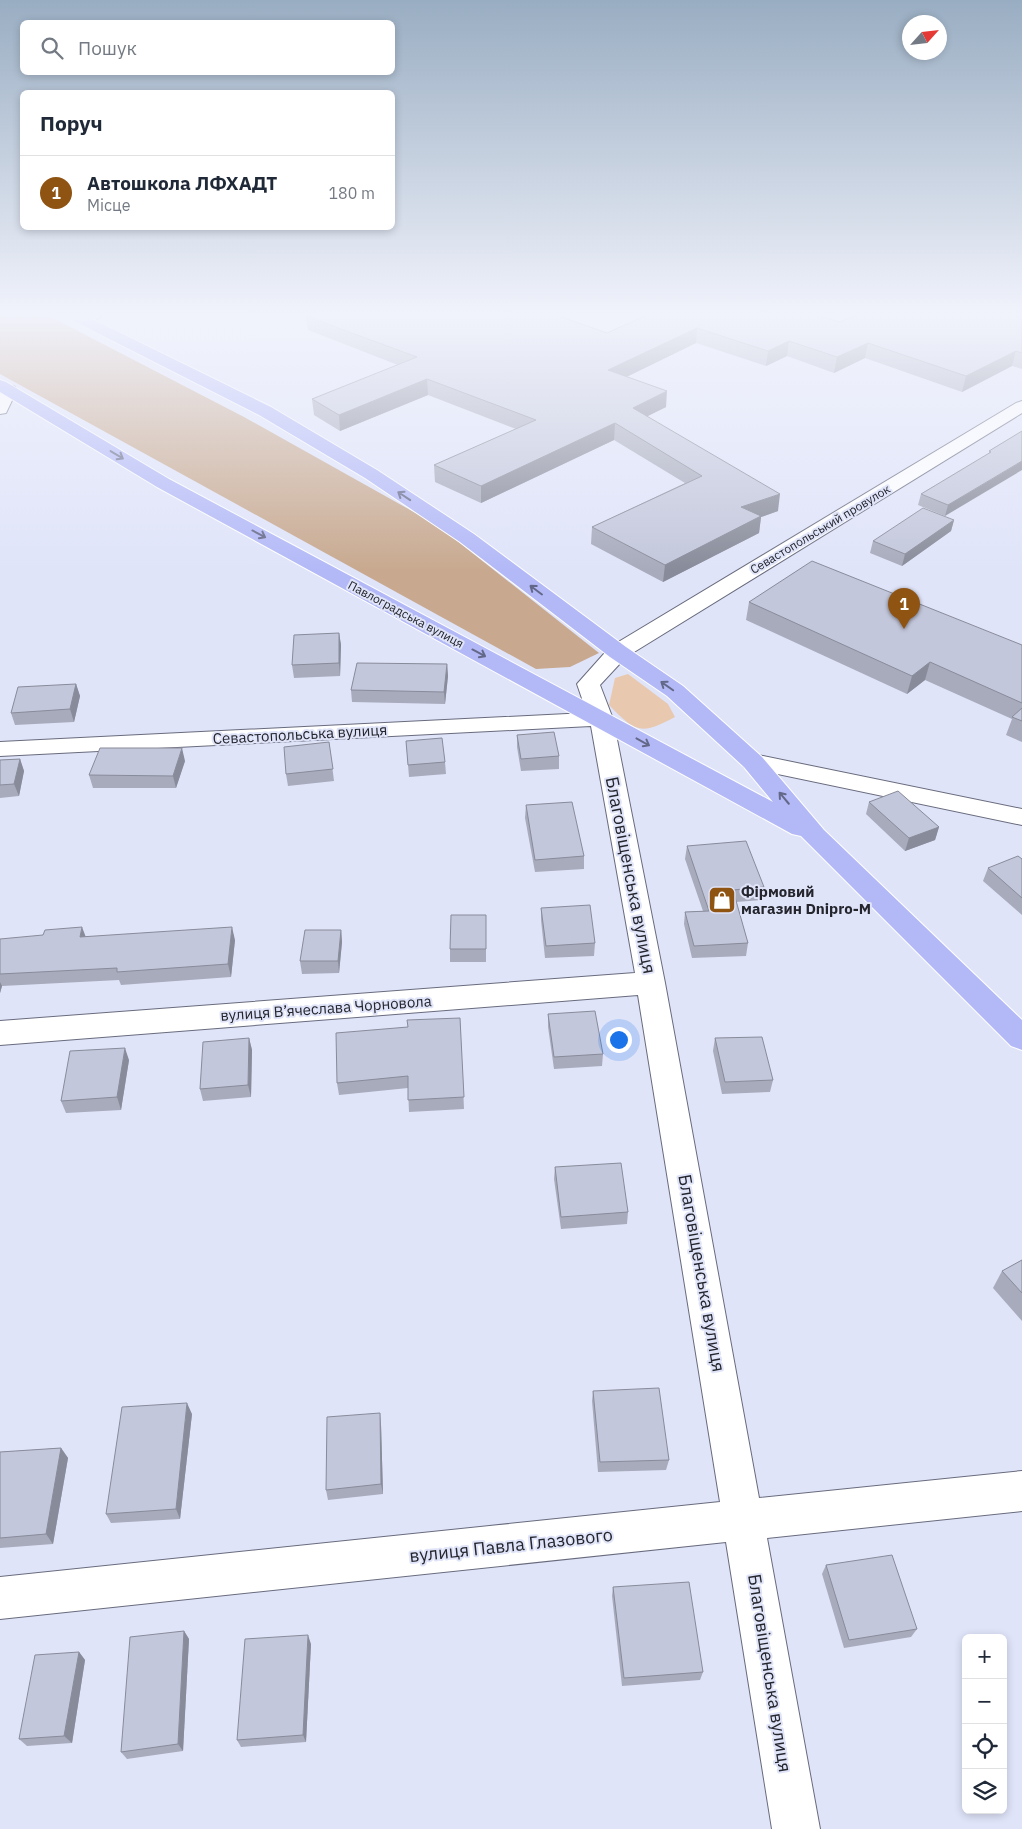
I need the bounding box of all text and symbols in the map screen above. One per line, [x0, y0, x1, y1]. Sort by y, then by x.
north arrow [902, 15, 947, 60]
search box [20, 20, 395, 75]
icon: search [38, 34, 66, 62]
text: Пошук [78, 36, 137, 60]
text: Поруч [40, 109, 103, 137]
text: Автошкола ЛФХАДТ [87, 171, 277, 195]
text: 1 [51, 183, 61, 203]
text: 180 m [328, 183, 375, 203]
text: Місце [87, 195, 130, 215]
one-way arrow [109, 450, 123, 460]
street label: Севастопольський провулок [747, 481, 893, 577]
one-way arrow [397, 491, 411, 501]
one-way arrow [251, 529, 266, 539]
street label: Павлоградська вулиця [346, 577, 466, 651]
one-way arrow [529, 585, 543, 595]
pin: 1 [888, 588, 920, 629]
one-way arrow [471, 648, 486, 658]
one-way arrow [660, 681, 674, 691]
street label: Севастопольська вулиця [212, 720, 388, 748]
one-way arrow [636, 737, 651, 747]
street label: Благовіщенська вулиця [601, 774, 661, 976]
one-way arrow [778, 792, 789, 805]
place label: Фірмовий магазин Dnipro-M [741, 882, 871, 918]
shop icon: Фірмовий магазин Dnipro-M [707, 885, 737, 915]
street label: вулиця В’ячеслава Чорновола [220, 991, 432, 1025]
your location [606, 1027, 632, 1053]
street label: Благовіщенська вулиця [673, 1172, 731, 1374]
street label: вулиця Павла Глазового [408, 1523, 614, 1567]
street label: Благовіщенська вулиця [743, 1572, 797, 1774]
map controls [962, 1634, 1007, 1814]
button: + [962, 1634, 1007, 1679]
button: − [962, 1679, 1007, 1724]
button: locate [962, 1724, 1007, 1769]
button: layers [962, 1769, 1007, 1814]

